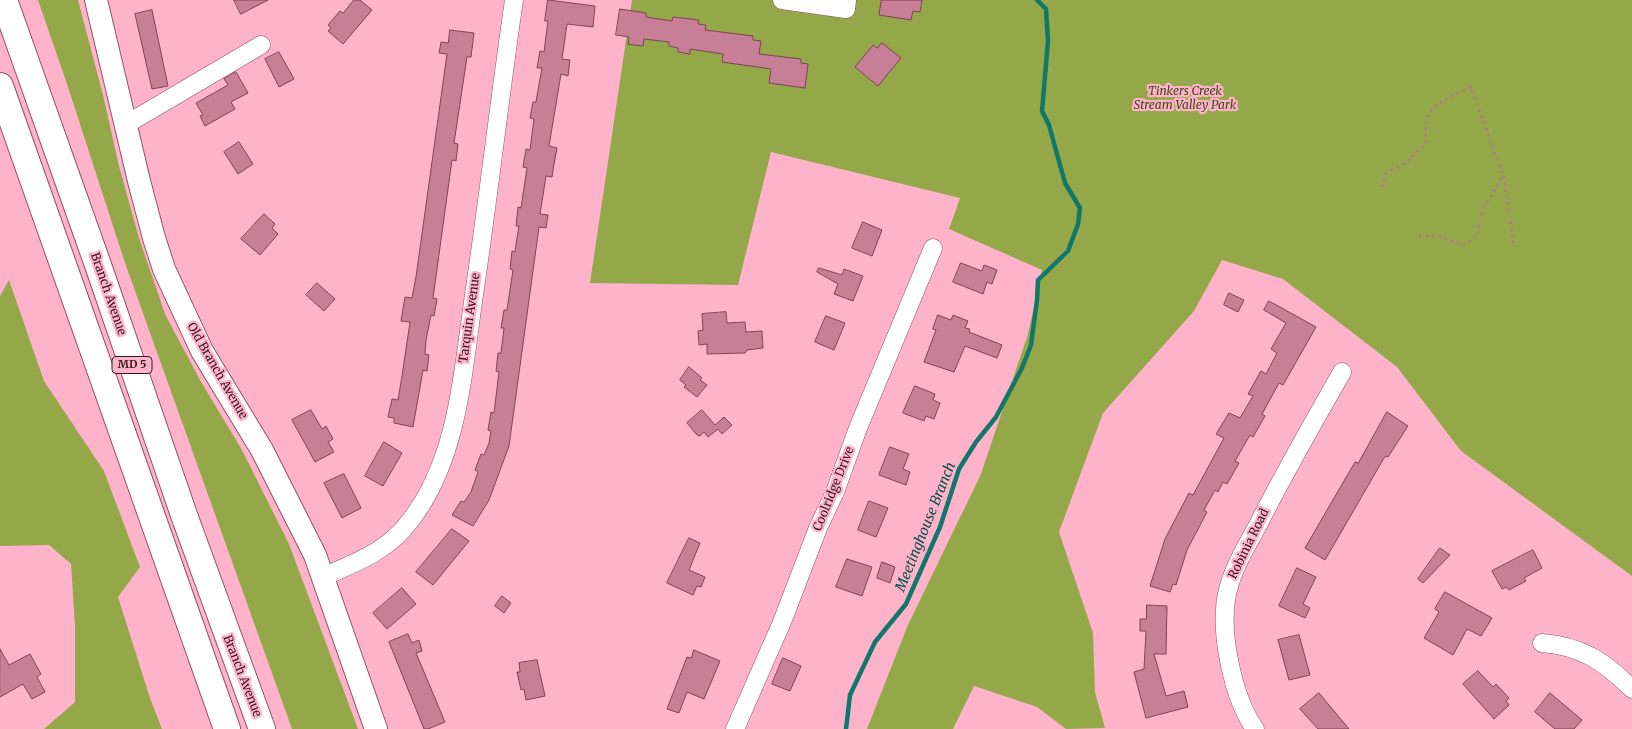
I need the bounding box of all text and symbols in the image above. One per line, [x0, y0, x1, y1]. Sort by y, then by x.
park label: Tinkers Creek Stream Valley Park [1134, 85, 1236, 113]
street label: Branch Avenue [87, 251, 129, 337]
street label: Tarquin Avenue [457, 272, 483, 364]
street label: Old Branch Avenue [184, 320, 250, 422]
road number: MD 5 [112, 356, 152, 374]
street label: Coolridge Drive [811, 445, 857, 533]
water label: Meetinghouse Branch [892, 460, 960, 594]
street label: Robinia Road [1226, 506, 1272, 582]
street label: Branch Avenue [220, 633, 264, 719]

